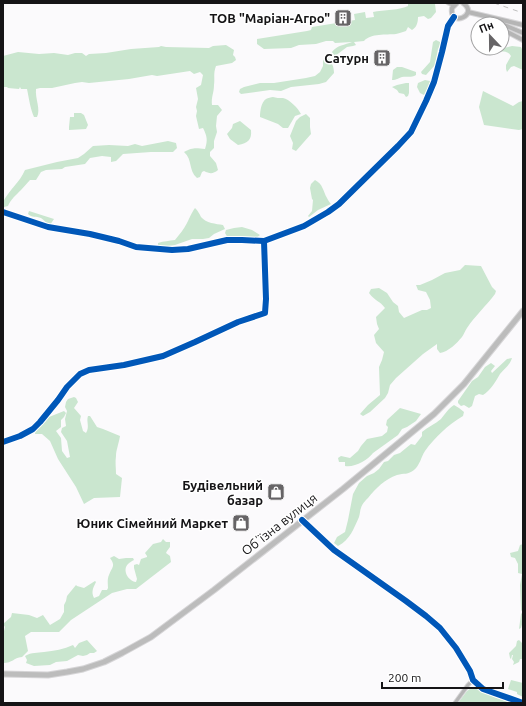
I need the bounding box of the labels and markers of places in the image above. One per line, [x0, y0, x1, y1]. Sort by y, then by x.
building icon: ТОВ "Маріан-Агро" [333, 8, 353, 28]
place label: ТОВ "Маріан-Агро" [210, 11, 330, 25]
building icon: Сатурн [372, 48, 392, 68]
place label: Сатурн [324, 51, 369, 65]
place label: Будівельний базар [182, 478, 263, 507]
shop icon: Будівельний базар [266, 482, 286, 502]
shop icon: Юник Сімейний Маркет [231, 513, 251, 533]
place label: Юник Сімейний Маркет [77, 516, 228, 530]

